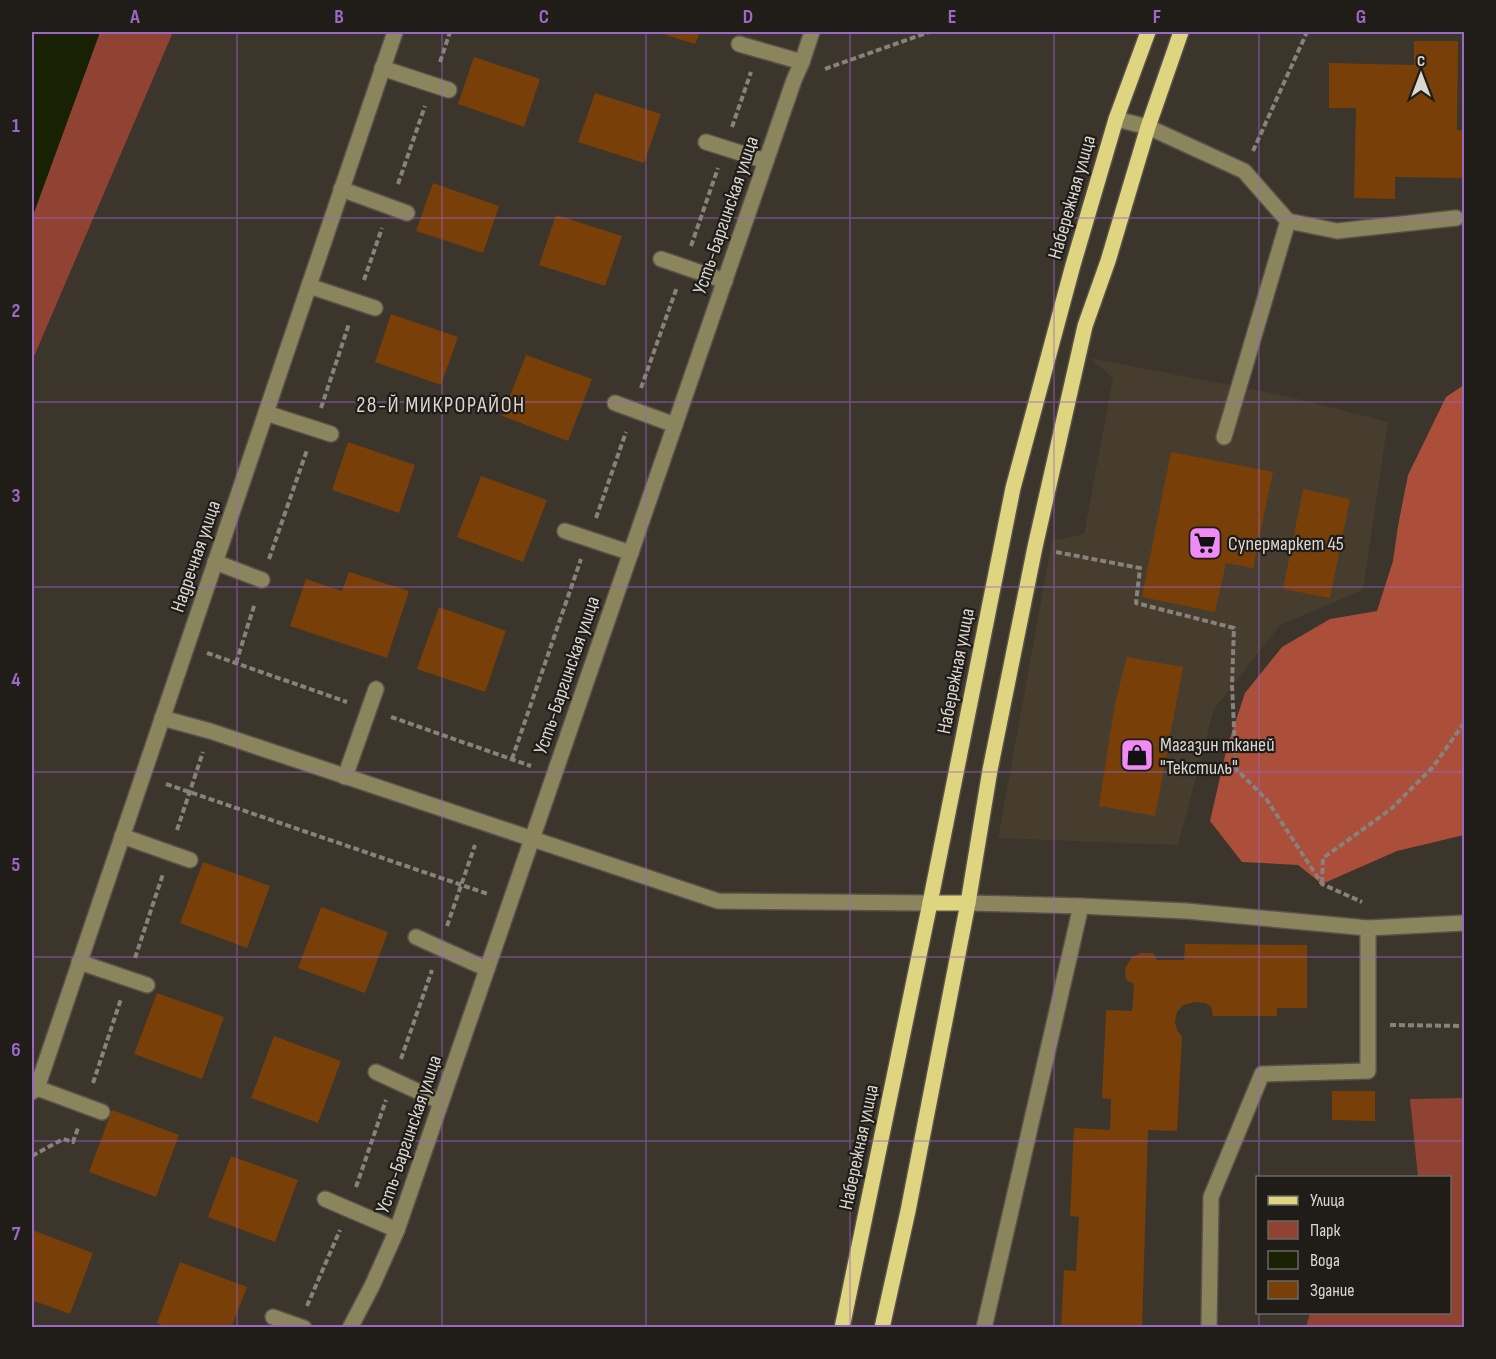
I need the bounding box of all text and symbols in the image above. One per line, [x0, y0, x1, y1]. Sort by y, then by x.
text: A [129, 5, 140, 29]
text: B [334, 5, 344, 29]
text: C [539, 5, 549, 29]
text: D [743, 5, 753, 29]
text: E [948, 5, 956, 29]
text: F [1153, 5, 1161, 29]
text: G [1356, 5, 1366, 29]
north arrow [1391, 45, 1451, 105]
text: С [1417, 52, 1425, 71]
text: 1 [12, 114, 20, 138]
street label: Усть-Баргинская улица [688, 133, 764, 297]
street label: Набережная улица [1043, 133, 1101, 262]
text: 2 [12, 299, 20, 323]
district label: 28-Й МИКРОРАЙОН [356, 392, 526, 419]
text: 3 [12, 484, 21, 508]
street label: Надречная улица [166, 497, 226, 615]
supermarket icon: Супермаркет 45 [1187, 525, 1223, 561]
place label: Супермаркет 45 [1228, 532, 1344, 556]
street label: Усть-Баргинская улица [529, 593, 605, 757]
street label: Набережная улица [932, 606, 980, 736]
text: 4 [11, 668, 21, 692]
place label: Магазин тканей "Текстиль" [1160, 733, 1275, 780]
shop icon: Магазин тканей "Текстиль" [1119, 737, 1155, 773]
text: 5 [12, 853, 21, 877]
text: 6 [11, 1038, 21, 1062]
street label: Усть-Баргинская улица [371, 1052, 447, 1216]
street label: Набережная улица [834, 1082, 884, 1212]
legend [1256, 1176, 1451, 1314]
text: Улица [1310, 1190, 1345, 1211]
text: Парк [1310, 1220, 1341, 1241]
text: 7 [12, 1222, 21, 1246]
text: Вода [1310, 1250, 1340, 1271]
text: Здание [1310, 1280, 1355, 1301]

